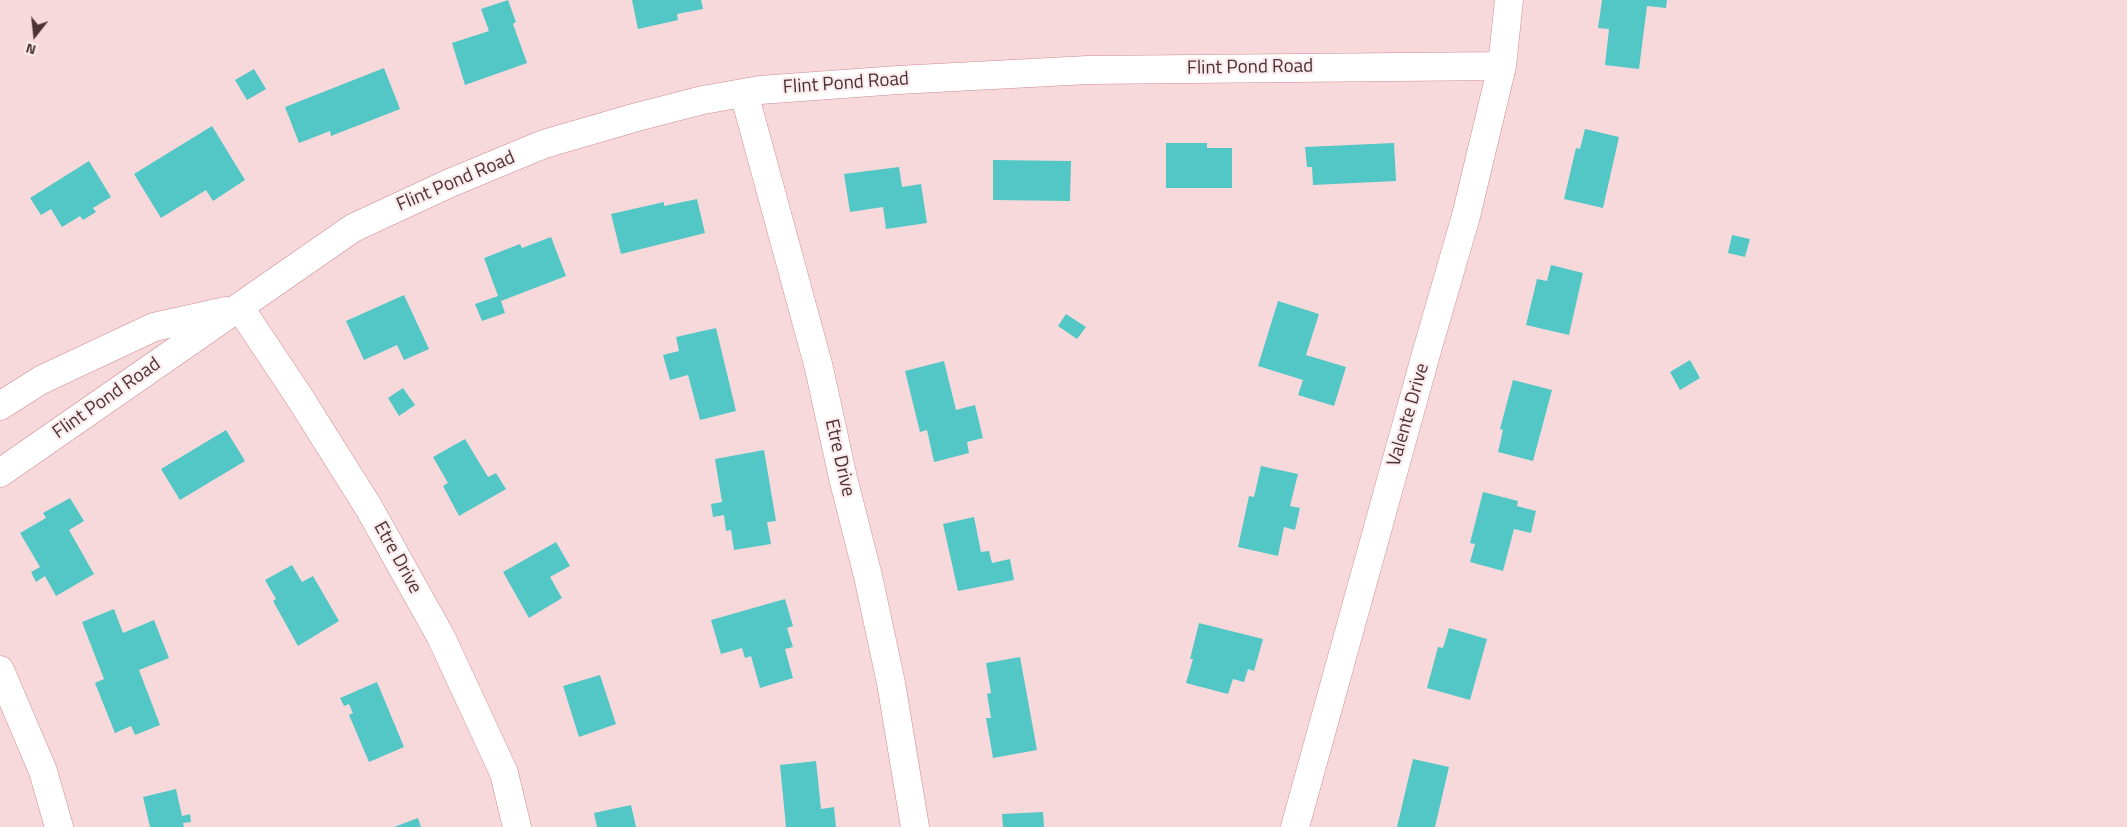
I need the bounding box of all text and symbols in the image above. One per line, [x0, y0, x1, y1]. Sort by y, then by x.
north arrow [10, 10, 60, 60]
text: N [23, 38, 38, 61]
street label: Flint Pond Road [1187, 55, 1313, 81]
street label: Flint Pond Road [782, 68, 910, 100]
street label: Flint Pond Road [393, 147, 519, 217]
street label: Flint Pond Road [49, 353, 165, 445]
street label: Valente Drive [1383, 361, 1435, 469]
street label: Etre Drive [819, 417, 859, 499]
street label: Etre Drive [368, 518, 426, 598]

